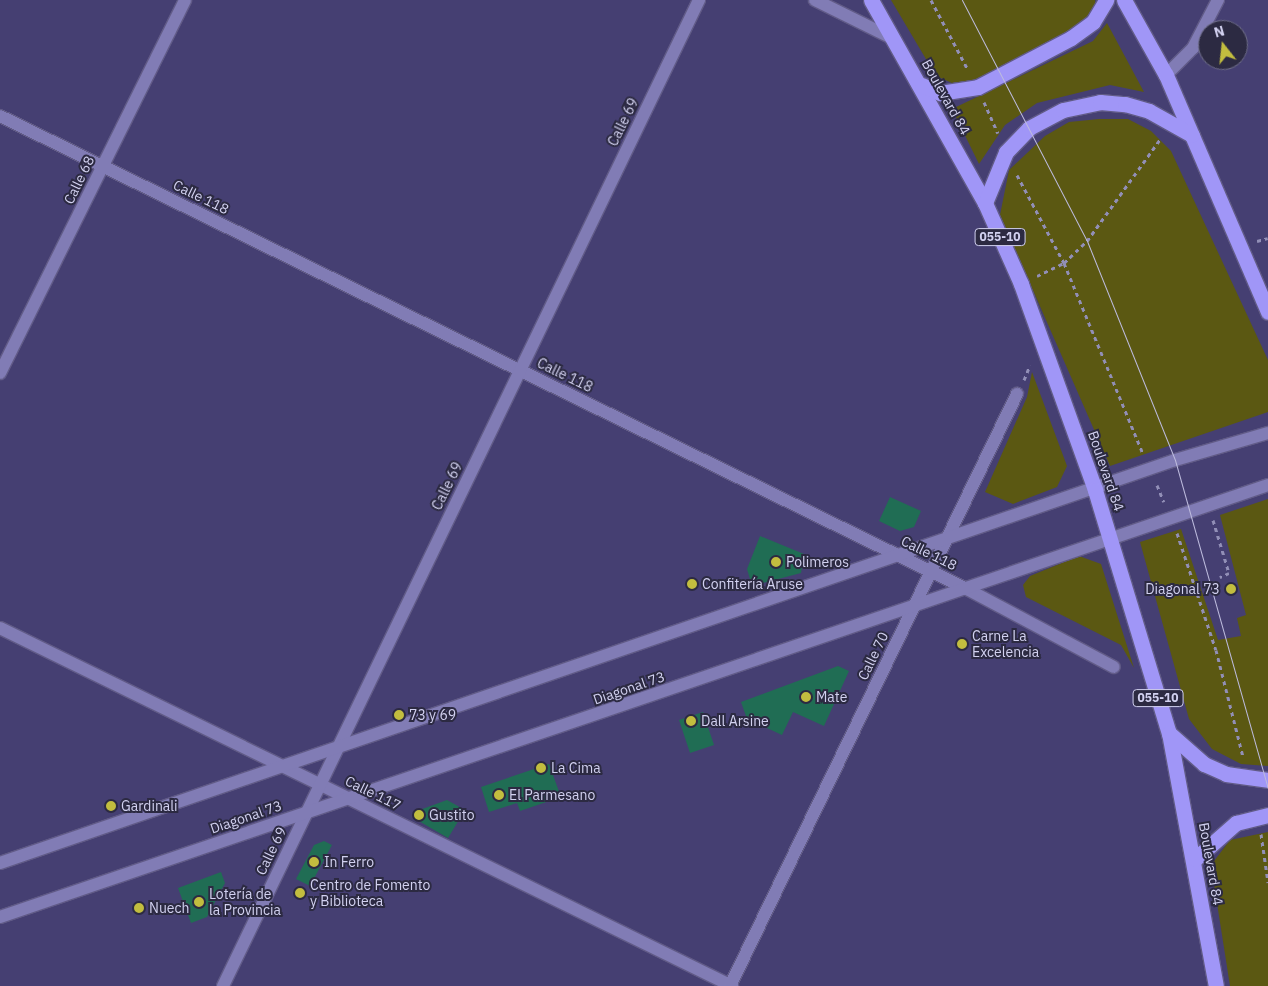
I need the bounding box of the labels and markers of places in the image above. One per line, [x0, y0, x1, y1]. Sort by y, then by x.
place label: Polimeros [786, 554, 849, 570]
marker: Polimeros [770, 556, 782, 568]
place label: Confitería Aruse [702, 576, 803, 592]
marker: Confitería Aruse [686, 578, 698, 590]
place label: Diagonal 73 [1145, 581, 1220, 597]
marker: Diagonal 73 [1224, 582, 1238, 596]
place label: Carne La Excelencia [972, 628, 1039, 660]
marker: Carne La Excelencia [956, 638, 968, 650]
place label: Mate [816, 689, 847, 705]
marker: Mate [800, 691, 812, 703]
place label: 73 y 69 [409, 707, 456, 723]
marker: 73 y 69 [393, 709, 405, 721]
place label: Dall Arsine [701, 713, 769, 729]
marker: Dall Arsine [685, 715, 697, 727]
place label: La Cima [551, 760, 601, 776]
marker: La Cima [535, 762, 547, 774]
place label: El Parmesano [509, 787, 595, 803]
marker: El Parmesano [493, 789, 505, 801]
place label: Gardinali [121, 798, 178, 814]
marker: Gardinali [105, 800, 117, 812]
place label: Gustito [429, 807, 475, 823]
marker: Gustito [413, 809, 425, 821]
place label: In Ferro [324, 854, 374, 870]
marker: In Ferro [308, 856, 320, 868]
place label: Centro de Fomento y Biblioteca [310, 877, 430, 910]
place label: Lotería de la Provincia [209, 886, 281, 919]
marker: Centro de Fomento y Biblioteca [294, 887, 306, 899]
marker: Lotería de la Provincia [193, 896, 205, 908]
place label: Nuech [149, 900, 190, 916]
marker: Nuech [133, 902, 145, 914]

